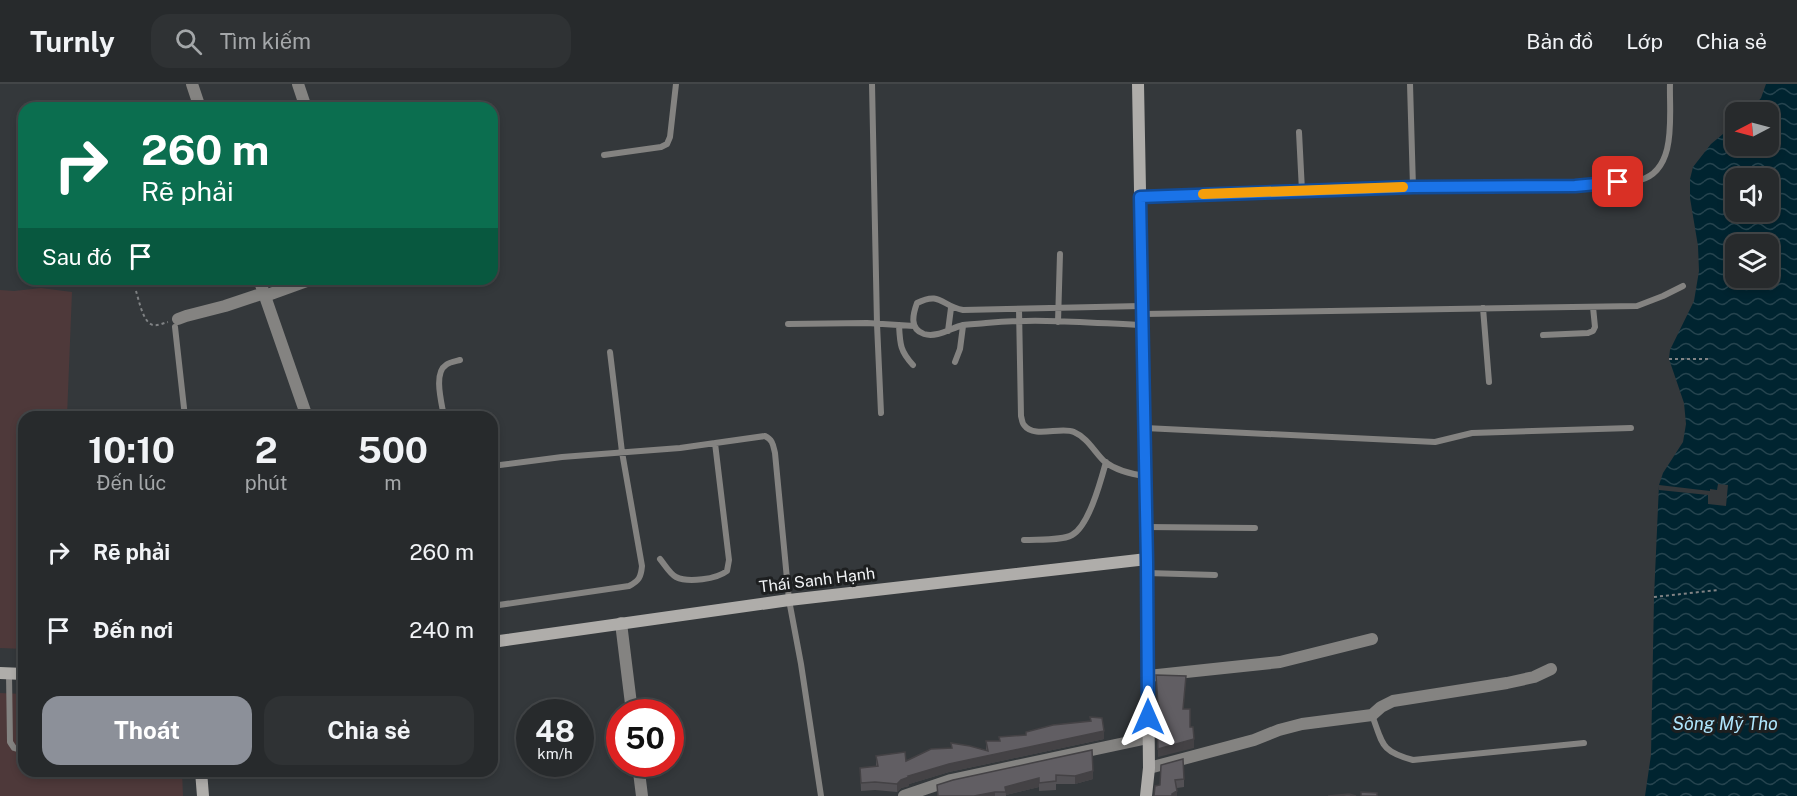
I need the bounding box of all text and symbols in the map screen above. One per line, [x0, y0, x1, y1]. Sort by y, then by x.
search box [151, 14, 571, 68]
text: Turnly [30, 25, 115, 58]
icon: search [172, 25, 205, 58]
text: Tìm kiếm [220, 28, 311, 54]
text: Bản đồ [1526, 29, 1593, 54]
text: Lớp [1626, 29, 1663, 54]
text: Chia sẻ [1696, 29, 1767, 54]
north arrow [1725, 102, 1779, 156]
map controls [1725, 102, 1779, 288]
text: 260 m [141, 125, 269, 174]
icon: right [42, 126, 120, 204]
pin [1592, 156, 1643, 207]
icon: arrive [1601, 165, 1634, 198]
button: sound [1725, 168, 1779, 222]
text: Rẽ phải [141, 175, 234, 207]
button: layers [1725, 234, 1779, 288]
icon: arrive [124, 240, 157, 273]
text: Sau đó [42, 244, 112, 270]
text: 10:10 [88, 429, 175, 471]
text: 2 [255, 429, 278, 471]
text: 500 [357, 429, 428, 471]
text: Đến lúc [96, 471, 166, 495]
text: phút [245, 471, 288, 495]
text: m [384, 471, 401, 495]
icon: right [42, 536, 75, 569]
text: Rẽ phải [93, 539, 170, 565]
text: 260 m [409, 539, 474, 565]
street label: Thái Sanh Hạnh [758, 563, 876, 597]
icon: arrive [42, 614, 75, 647]
text: Đến nơi [93, 617, 173, 643]
text: 240 m [409, 617, 474, 643]
position arrow [1116, 685, 1180, 749]
button: Thoát [42, 696, 252, 765]
button: Chia sẻ [264, 696, 474, 765]
speed limit sign: 50 [606, 699, 684, 777]
text: 48 [535, 713, 575, 749]
water label: Sông Mỹ Tho [1672, 713, 1778, 734]
text: km/h [537, 745, 573, 762]

